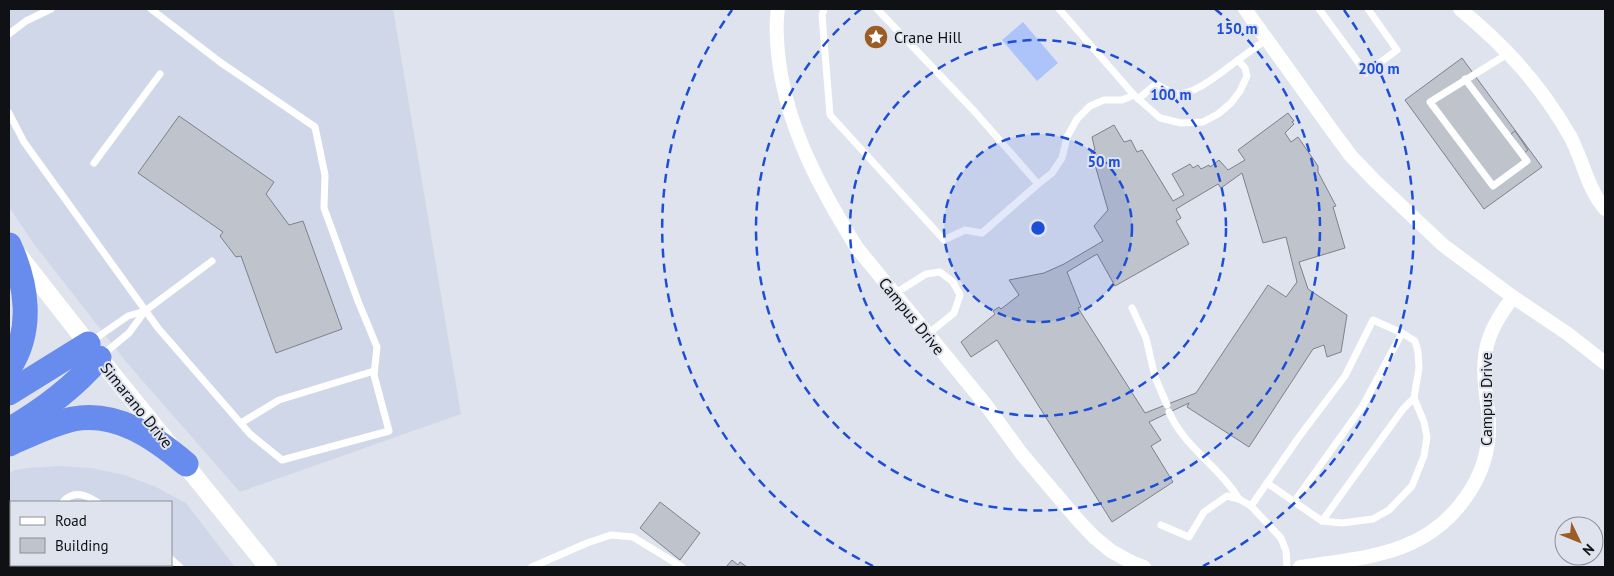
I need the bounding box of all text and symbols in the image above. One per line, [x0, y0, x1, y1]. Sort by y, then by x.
text: 150 m [1216, 19, 1258, 38]
place icon: Crane Hill [863, 24, 889, 50]
place label: Crane Hill [894, 27, 962, 47]
text: 200 m [1358, 59, 1400, 78]
text: 100 m [1150, 85, 1192, 104]
text: 50 m [1088, 152, 1120, 171]
centre of rings [1029, 219, 1047, 237]
street label: Campus Drive [875, 273, 949, 359]
street label: Campus Drive [1476, 352, 1496, 446]
street label: Simarano Drive [96, 358, 178, 452]
legend [10, 501, 172, 566]
text: Road [55, 511, 87, 530]
north arrow [1554, 516, 1604, 566]
text: Building [55, 536, 109, 555]
text: N [1579, 540, 1598, 559]

